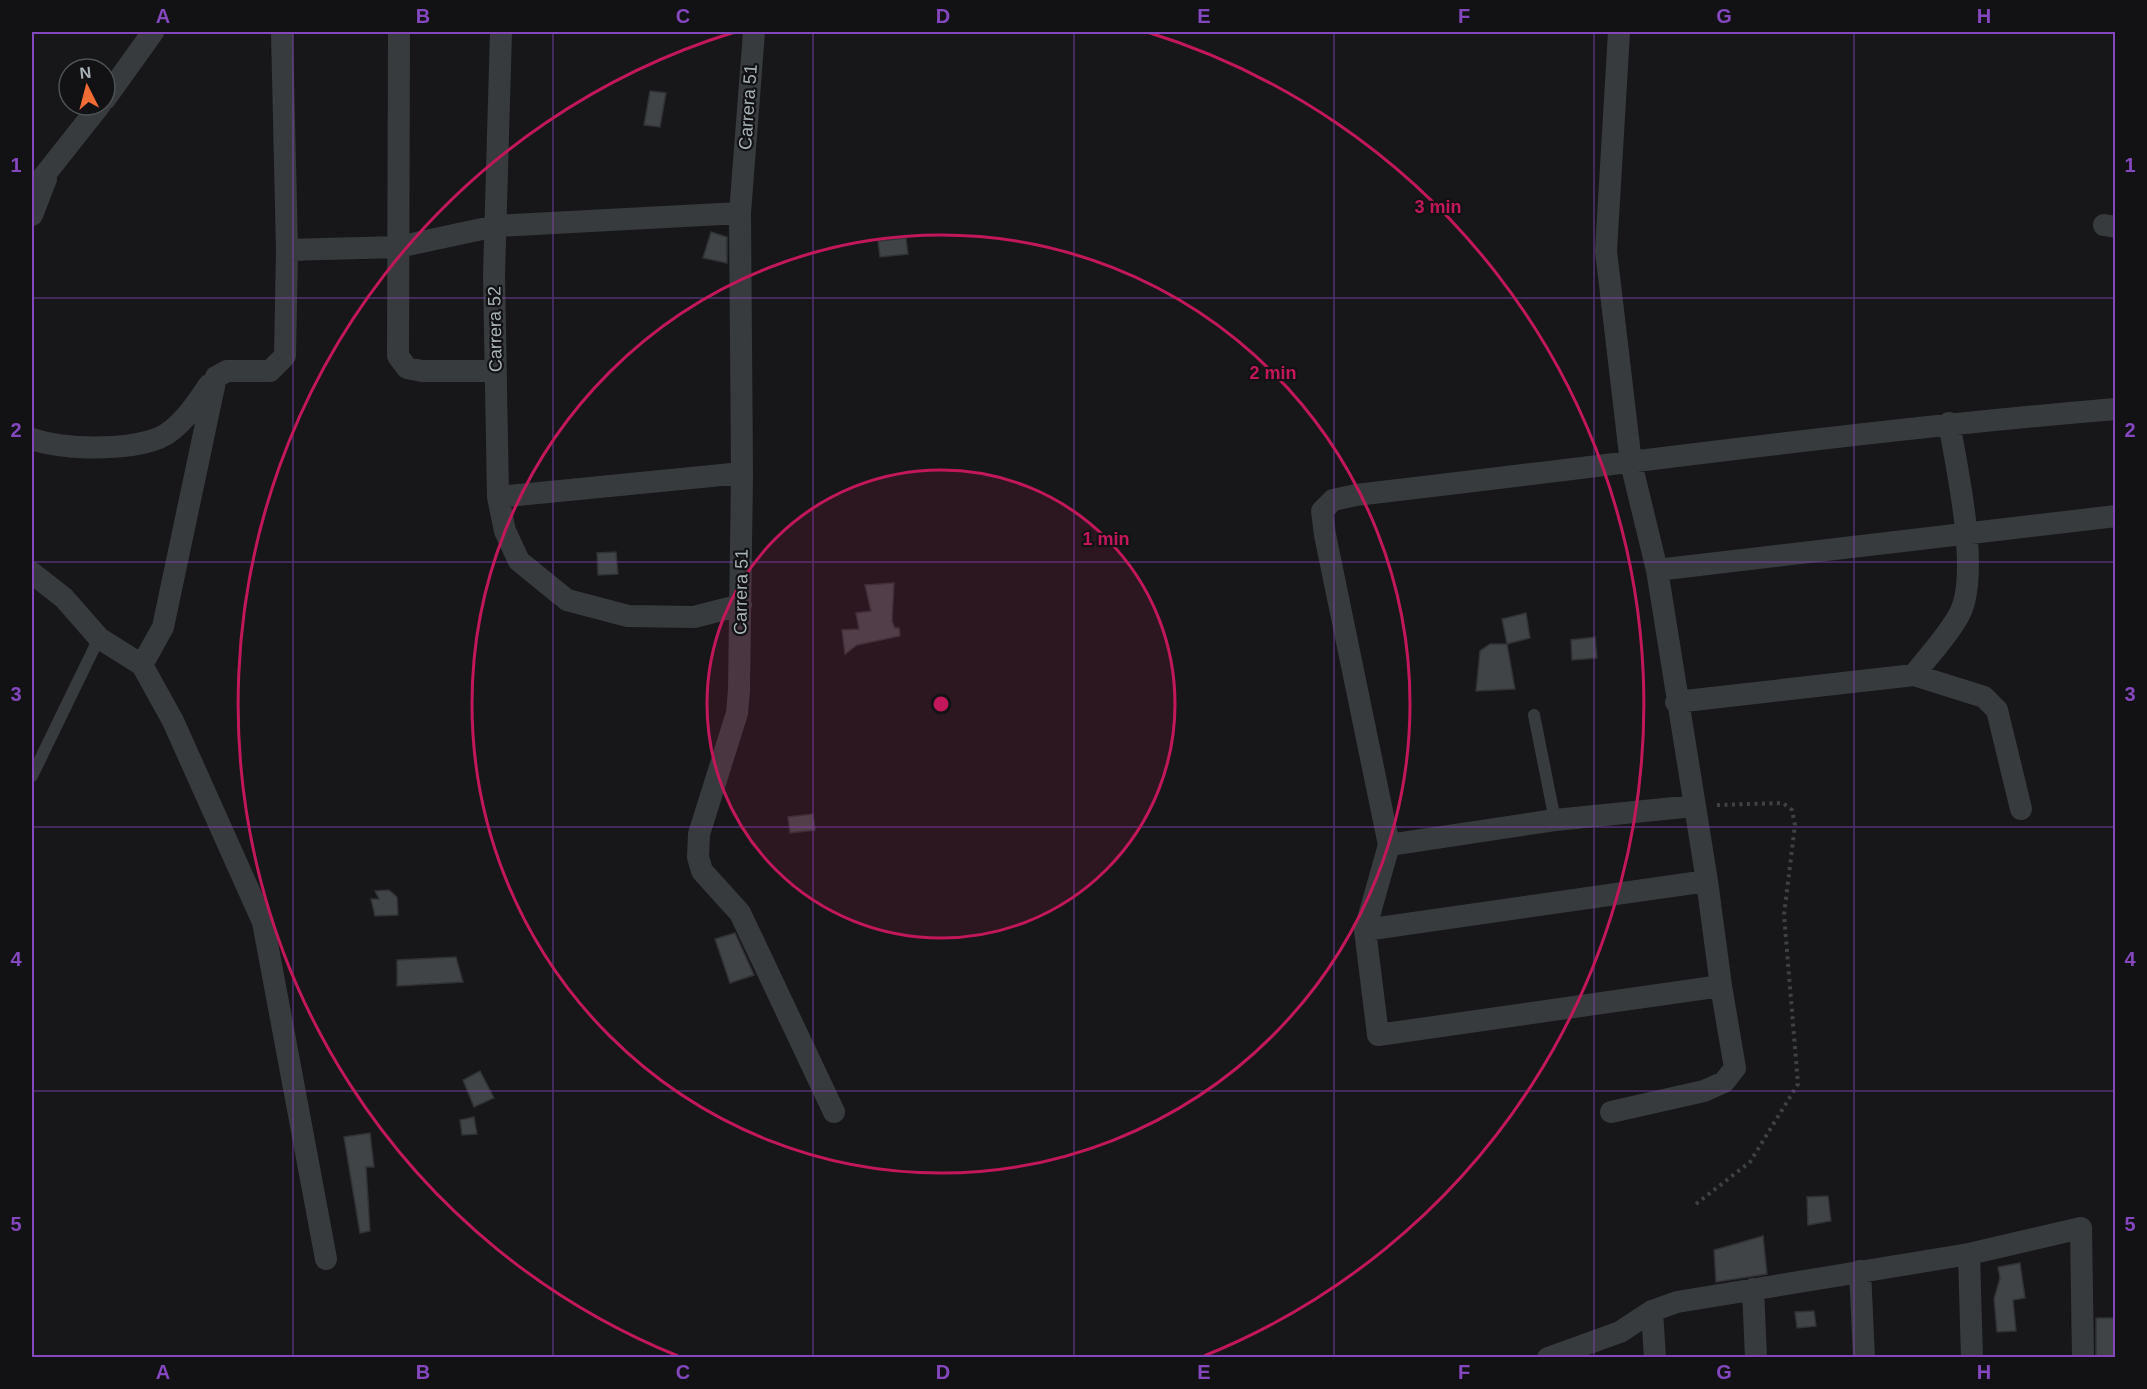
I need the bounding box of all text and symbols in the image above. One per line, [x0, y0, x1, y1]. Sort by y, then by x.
text: A [156, 5, 170, 27]
text: B [416, 5, 430, 27]
text: C [676, 5, 690, 27]
text: D [936, 5, 950, 27]
text: E [1197, 5, 1211, 27]
text: F [1458, 5, 1470, 27]
text: G [1716, 5, 1732, 27]
text: H [1977, 5, 1991, 27]
north arrow [57, 57, 117, 117]
street label: Carrera 51 [735, 63, 761, 151]
text: N [79, 64, 92, 82]
text: 1 [10, 154, 22, 176]
text: 1 [2124, 154, 2136, 176]
text: 3 min [1414, 197, 1462, 217]
street label: Carrera 52 [484, 286, 506, 372]
text: 2 min [1249, 363, 1297, 383]
text: 2 [10, 419, 22, 441]
text: 2 [2124, 419, 2136, 441]
text: 1 min [1082, 529, 1130, 549]
street label: Carrera 51 [730, 549, 752, 635]
text: 3 [10, 683, 22, 705]
text: 3 [2124, 683, 2136, 705]
centre of rings [931, 694, 951, 714]
text: 4 [10, 948, 22, 970]
text: 4 [2124, 948, 2136, 970]
text: 5 [10, 1213, 22, 1235]
text: 5 [2124, 1213, 2136, 1235]
text: A [156, 1361, 170, 1383]
text: B [416, 1361, 430, 1383]
text: C [676, 1361, 690, 1383]
text: D [936, 1361, 950, 1383]
text: E [1197, 1361, 1211, 1383]
text: F [1458, 1361, 1470, 1383]
text: G [1716, 1361, 1732, 1383]
text: H [1977, 1361, 1991, 1383]

